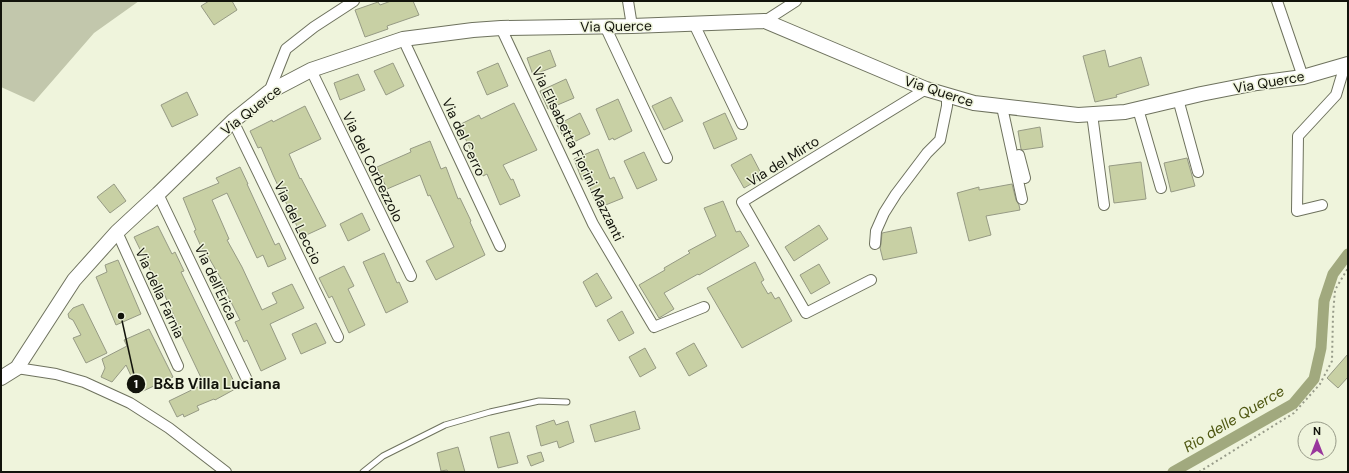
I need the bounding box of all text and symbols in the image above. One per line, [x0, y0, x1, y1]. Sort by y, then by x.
street label: Via Querce [580, 16, 652, 36]
street label: Via Elisabetta Fiorini Mazzanti [528, 64, 628, 244]
street label: Via Querce [1232, 67, 1306, 97]
street label: Via Querce [902, 71, 976, 111]
street label: Via Querce [217, 81, 285, 139]
street label: Via del Cerro [438, 95, 490, 179]
street label: Via del Corbezzolo [339, 109, 407, 225]
street label: Via del Mirto [744, 132, 822, 190]
street label: Via del Leccio [270, 178, 326, 268]
street label: Via dell'Erica [191, 241, 241, 323]
street label: Via della Farnia [131, 245, 189, 341]
callout: B&B Villa Luciana [126, 370, 289, 397]
text: B&B Villa Luciana [153, 374, 281, 394]
text: 1 [134, 376, 138, 392]
water label: Rio delle Querce [1180, 381, 1289, 457]
north arrow [1297, 421, 1337, 461]
text: N [1313, 424, 1321, 438]

